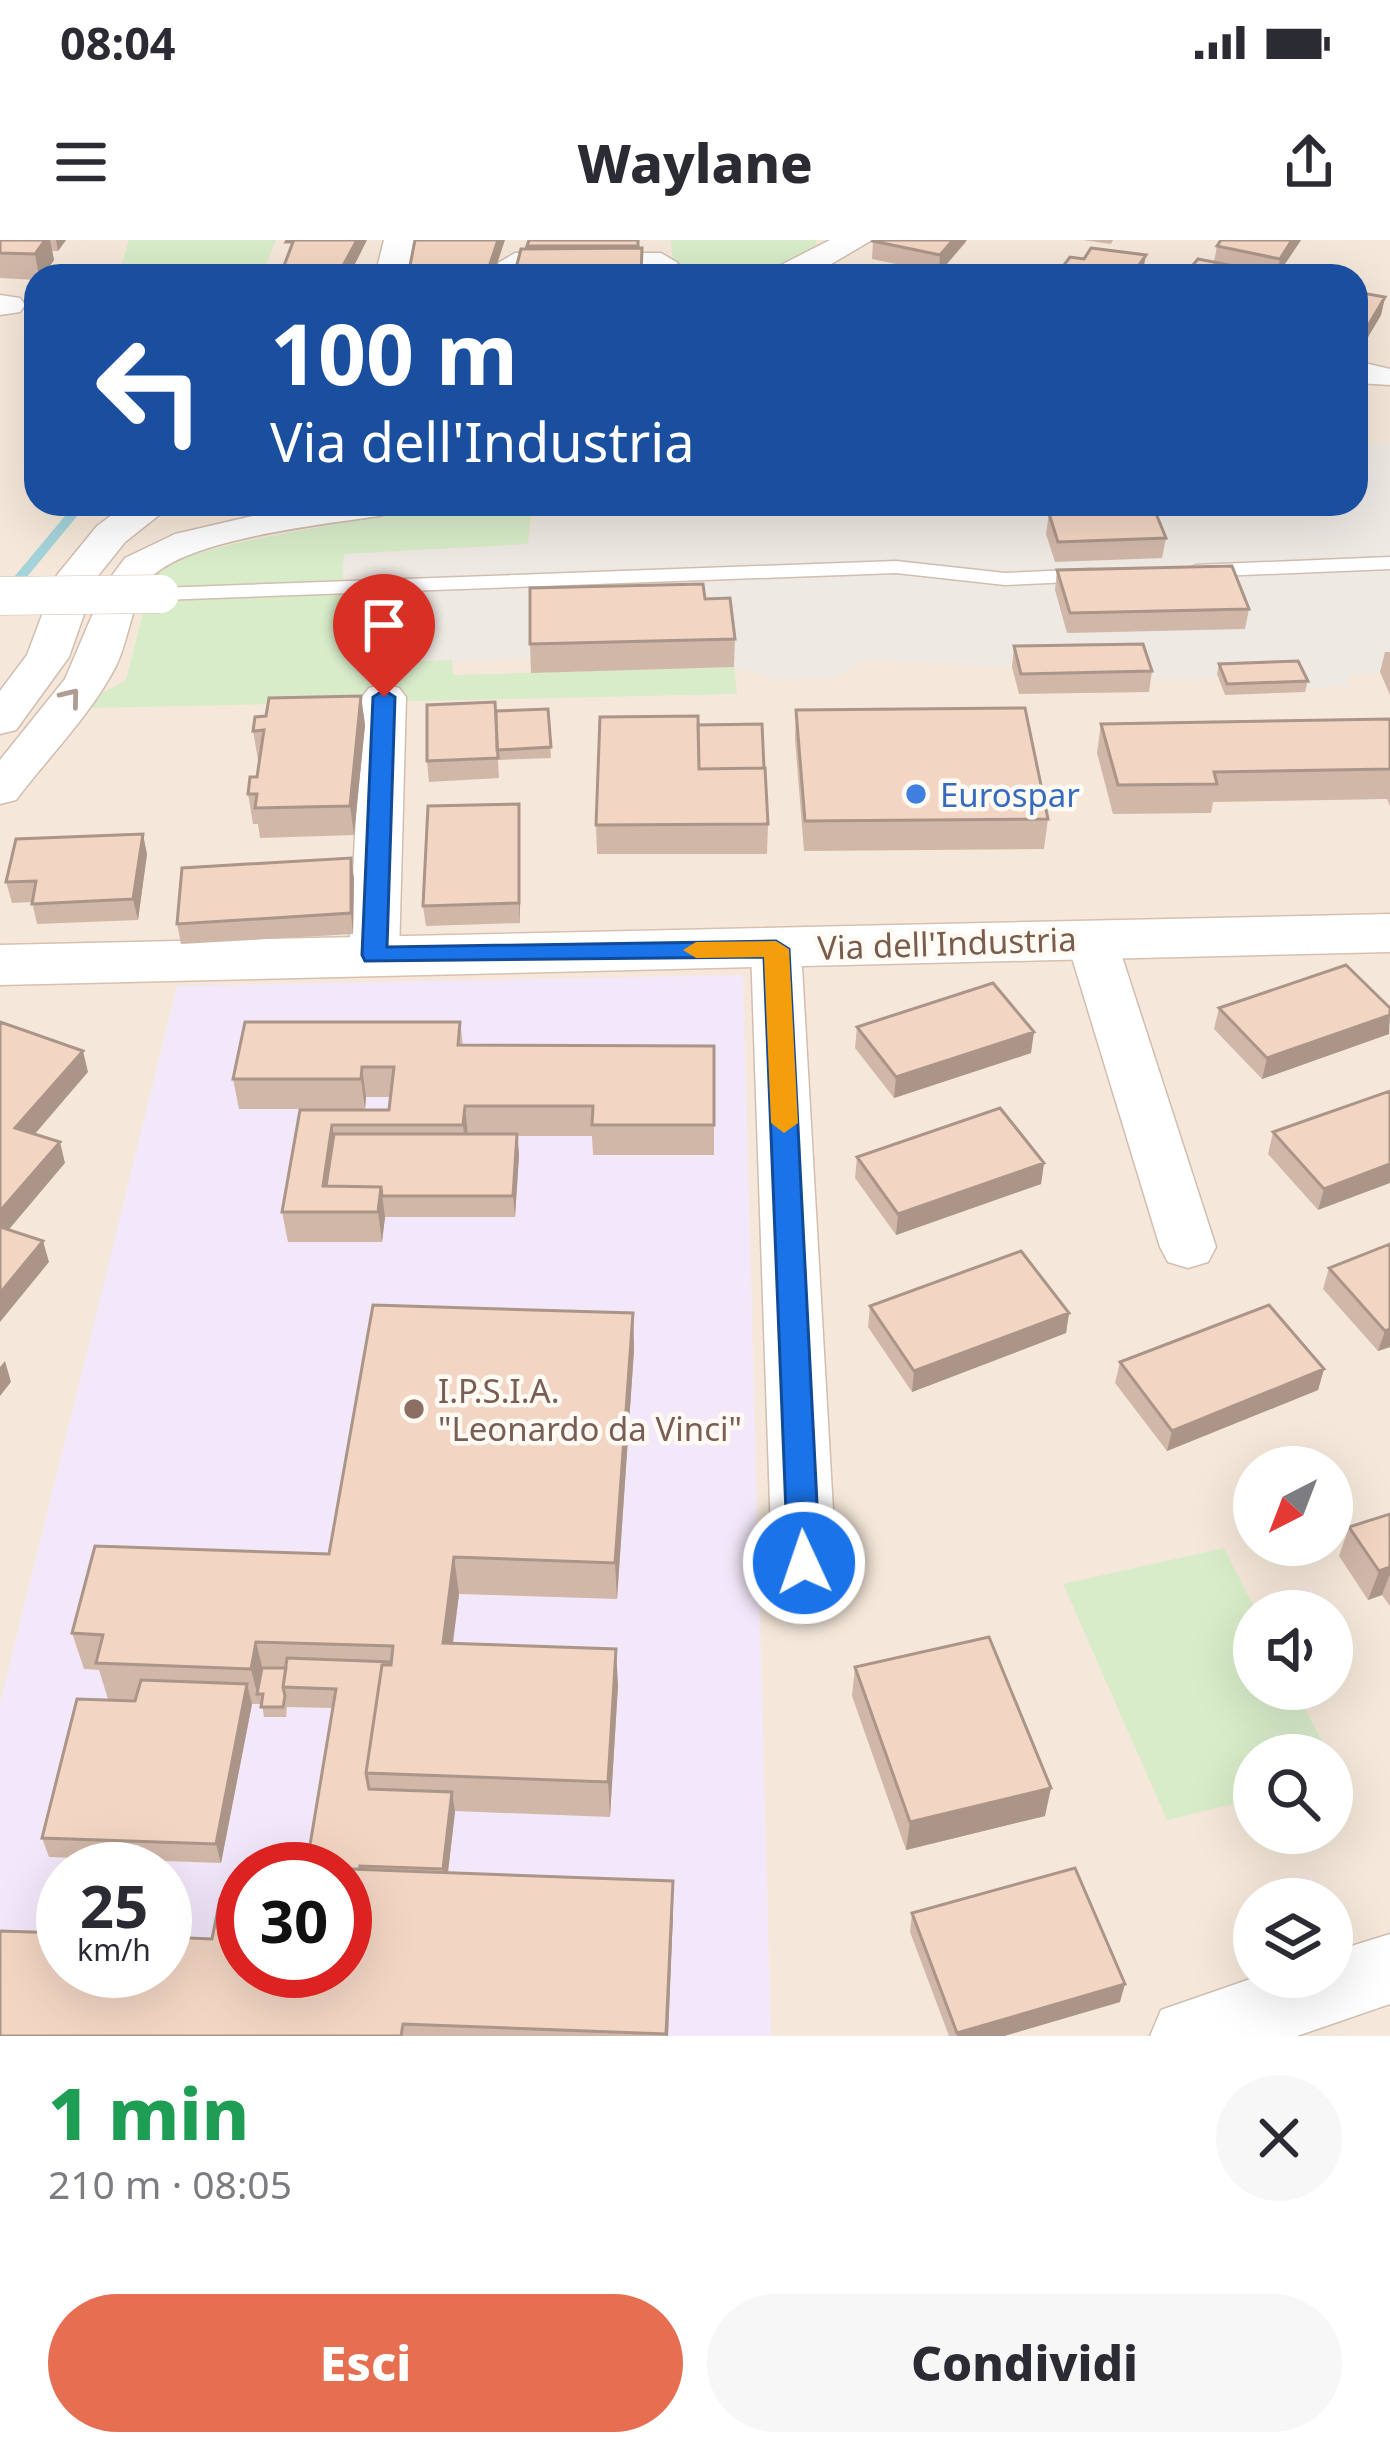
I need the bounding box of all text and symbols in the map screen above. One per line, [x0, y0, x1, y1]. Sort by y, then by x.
text: 08:04 [60, 12, 176, 73]
text: Waylane [577, 125, 813, 199]
icon: menu [48, 129, 114, 195]
icon: share [1276, 129, 1342, 195]
text: 100 m [270, 295, 518, 410]
icon: left [72, 312, 228, 468]
text: Via dell'Industria [270, 404, 695, 478]
pin [333, 574, 435, 697]
icon: arrive [351, 592, 417, 658]
one-way arrow [56, 689, 78, 711]
place label: Eurospar [940, 772, 1080, 817]
marker: Eurospar [903, 781, 929, 807]
street label: Via dell'Industria [817, 916, 1077, 970]
place label: I.P.S.I.A. "Leonardo da Vinci" [438, 1368, 742, 1451]
marker: I.P.S.I.A. "Leonardo da Vinci" [401, 1396, 427, 1422]
north arrow [1233, 1446, 1353, 1566]
map controls [1233, 1446, 1353, 1998]
position arrow [741, 1500, 867, 1626]
button: sound [1233, 1590, 1353, 1710]
button: search [1233, 1734, 1353, 1854]
speed limit sign: 30 [216, 1842, 372, 1998]
text: 25 [80, 1864, 148, 1946]
button: layers [1233, 1878, 1353, 1998]
text: km/h [77, 1929, 151, 1970]
text: 1 min [48, 2063, 249, 2161]
button: close [1216, 2075, 1342, 2201]
text: 210 m · 08:05 [48, 2157, 292, 2210]
button: Esci [48, 2294, 683, 2432]
button: Condividi [707, 2294, 1342, 2432]

